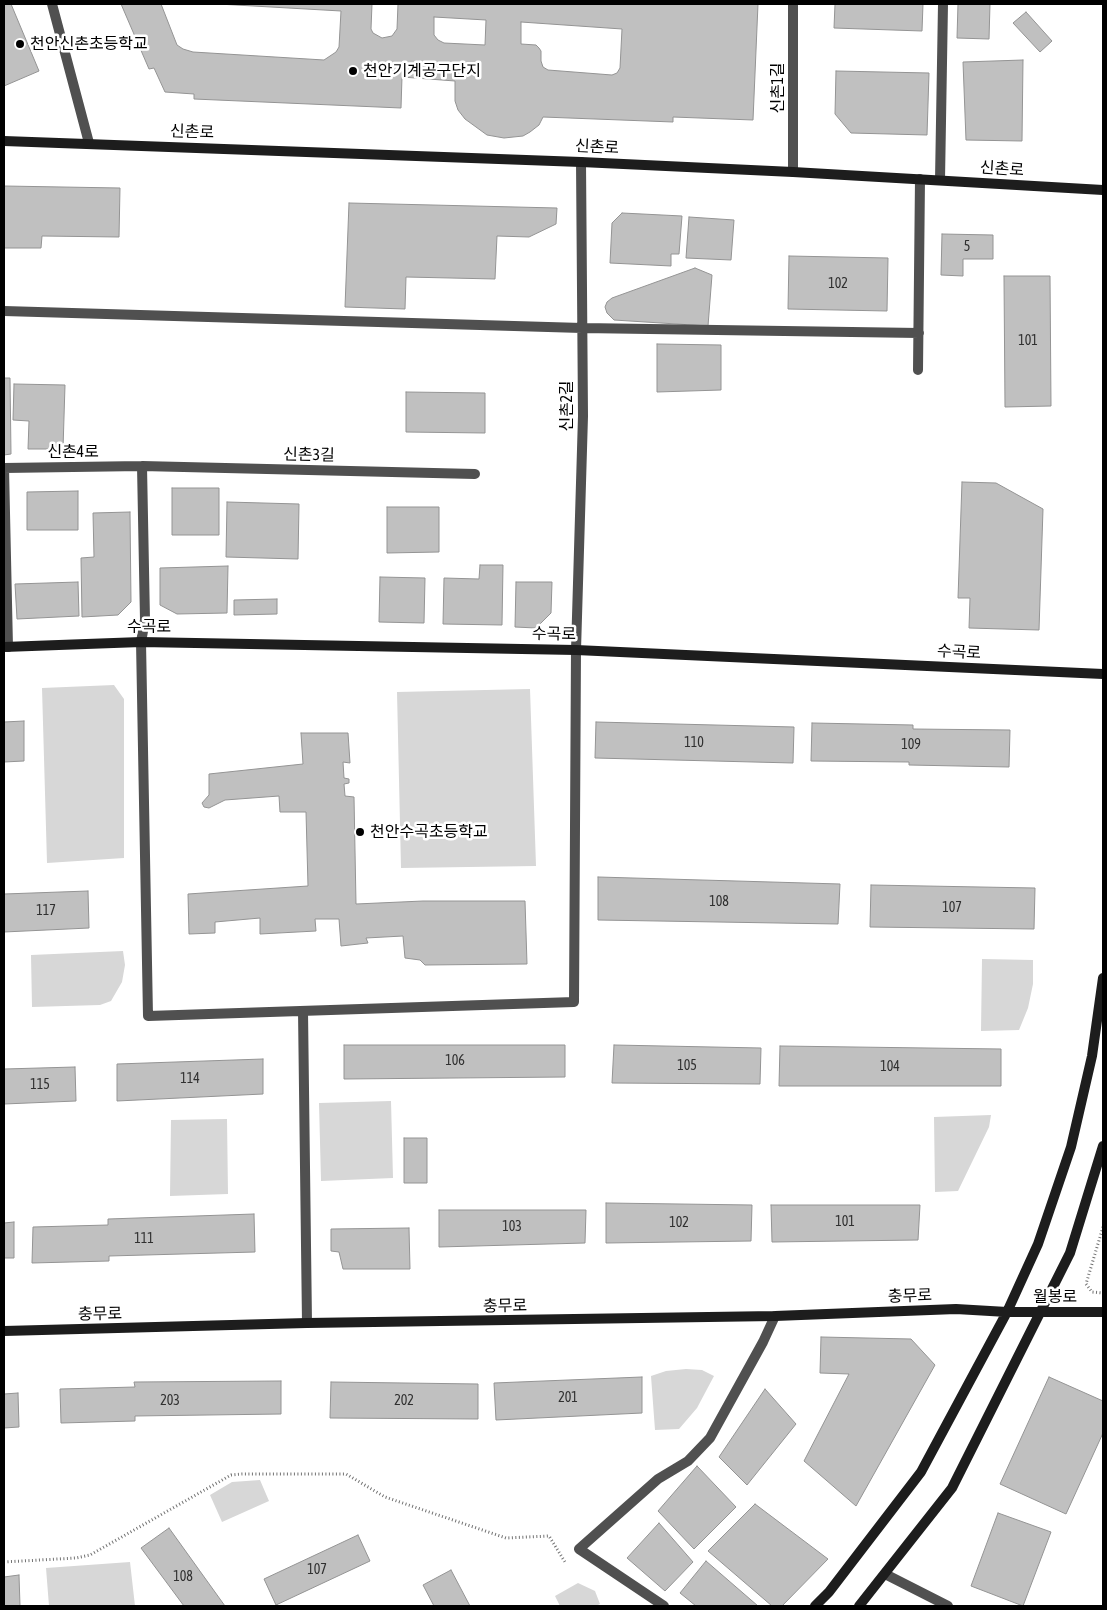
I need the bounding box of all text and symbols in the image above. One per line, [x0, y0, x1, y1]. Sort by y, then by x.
place label: 천안신촌초등학교 [30, 34, 148, 54]
marker: 천안신촌초등학교 [14, 38, 26, 50]
place label: 천안기계공구단지 [363, 61, 481, 81]
street label: 신촌1길 [768, 62, 788, 114]
marker: 천안기계공구단지 [347, 65, 359, 77]
street label: 신촌로 [170, 122, 214, 142]
street label: 신촌로 [574, 136, 620, 158]
street label: 신촌로 [979, 158, 1025, 180]
house number: 5 [964, 239, 970, 255]
house number: 102 [828, 276, 848, 292]
house number: 101 [1018, 333, 1038, 349]
street label: 신촌2길 [557, 380, 577, 432]
street label: 신촌4로 [47, 442, 99, 462]
street label: 신촌3길 [283, 445, 335, 465]
street label: 수곡로 [127, 617, 171, 637]
street label: 수곡로 [532, 624, 576, 644]
street label: 수곡로 [936, 641, 982, 663]
house number: 110 [684, 735, 704, 751]
house number: 109 [901, 737, 921, 753]
place label: 천안수곡초등학교 [370, 822, 488, 842]
marker: 천안수곡초등학교 [354, 826, 366, 838]
house number: 108 [709, 894, 729, 910]
house number: 107 [942, 900, 962, 916]
house number: 117 [36, 903, 56, 919]
house number: 106 [445, 1053, 465, 1069]
house number: 105 [677, 1058, 697, 1074]
house number: 104 [880, 1059, 900, 1075]
house number: 114 [180, 1071, 200, 1087]
house number: 115 [30, 1077, 50, 1093]
house number: 101 [835, 1214, 855, 1230]
house number: 102 [669, 1215, 689, 1231]
house number: 103 [502, 1219, 522, 1235]
house number: 111 [134, 1231, 154, 1247]
street label: 충무로 [888, 1286, 932, 1306]
street label: 월봉로 [1033, 1287, 1077, 1307]
street label: 충무로 [483, 1296, 527, 1316]
street label: 충무로 [78, 1304, 122, 1324]
house number: 201 [558, 1390, 578, 1406]
house number: 203 [160, 1393, 180, 1409]
house number: 202 [394, 1393, 414, 1409]
house number: 107 [307, 1562, 327, 1578]
house number: 108 [173, 1569, 193, 1585]

